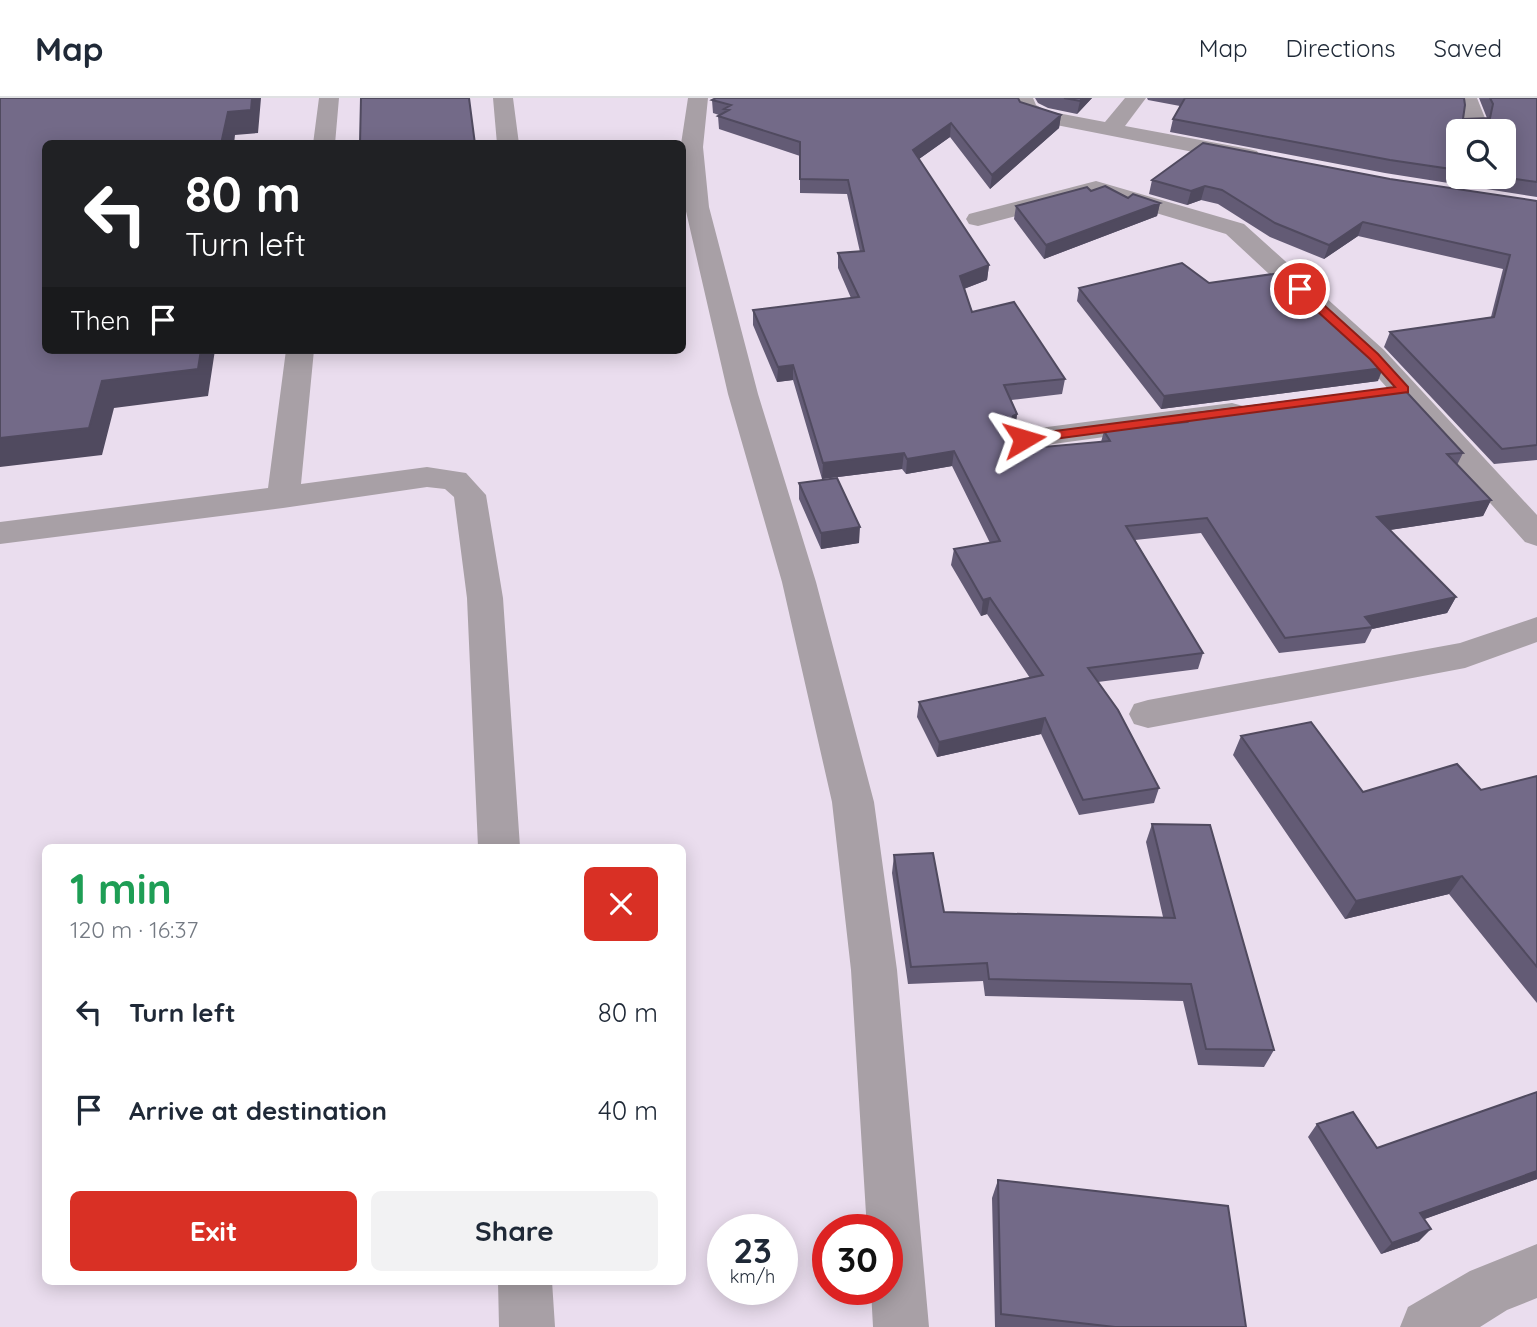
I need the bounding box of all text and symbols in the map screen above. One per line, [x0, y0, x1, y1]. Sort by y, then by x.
text: Map [35, 28, 103, 69]
text: Map [1199, 33, 1248, 63]
text: Directions [1286, 33, 1396, 63]
text: Saved [1434, 33, 1502, 63]
map controls [1446, 119, 1516, 189]
button: search [1446, 119, 1516, 189]
text: 80 m [185, 163, 301, 224]
icon: left [70, 168, 161, 259]
text: Turn left [185, 224, 306, 264]
pin [1270, 259, 1330, 319]
icon: arrive [1281, 270, 1319, 308]
icon: arrive [144, 301, 182, 339]
text: Then [70, 304, 130, 337]
position arrow [987, 402, 1061, 476]
text: 1 min [70, 862, 172, 915]
button: close [584, 867, 658, 941]
text: 120 m · 16:37 [70, 915, 198, 944]
icon: left [70, 993, 108, 1031]
text: Turn left [129, 996, 236, 1029]
text: 80 m [598, 996, 658, 1029]
icon: arrive [70, 1091, 108, 1129]
text: Arrive at destination [129, 1094, 387, 1127]
text: 40 m [598, 1094, 658, 1127]
button: Exit [70, 1191, 357, 1271]
button: Share [371, 1191, 658, 1271]
speed limit sign: 30 [812, 1214, 903, 1305]
text: 23 [733, 1228, 772, 1272]
text: km/h [730, 1265, 775, 1288]

